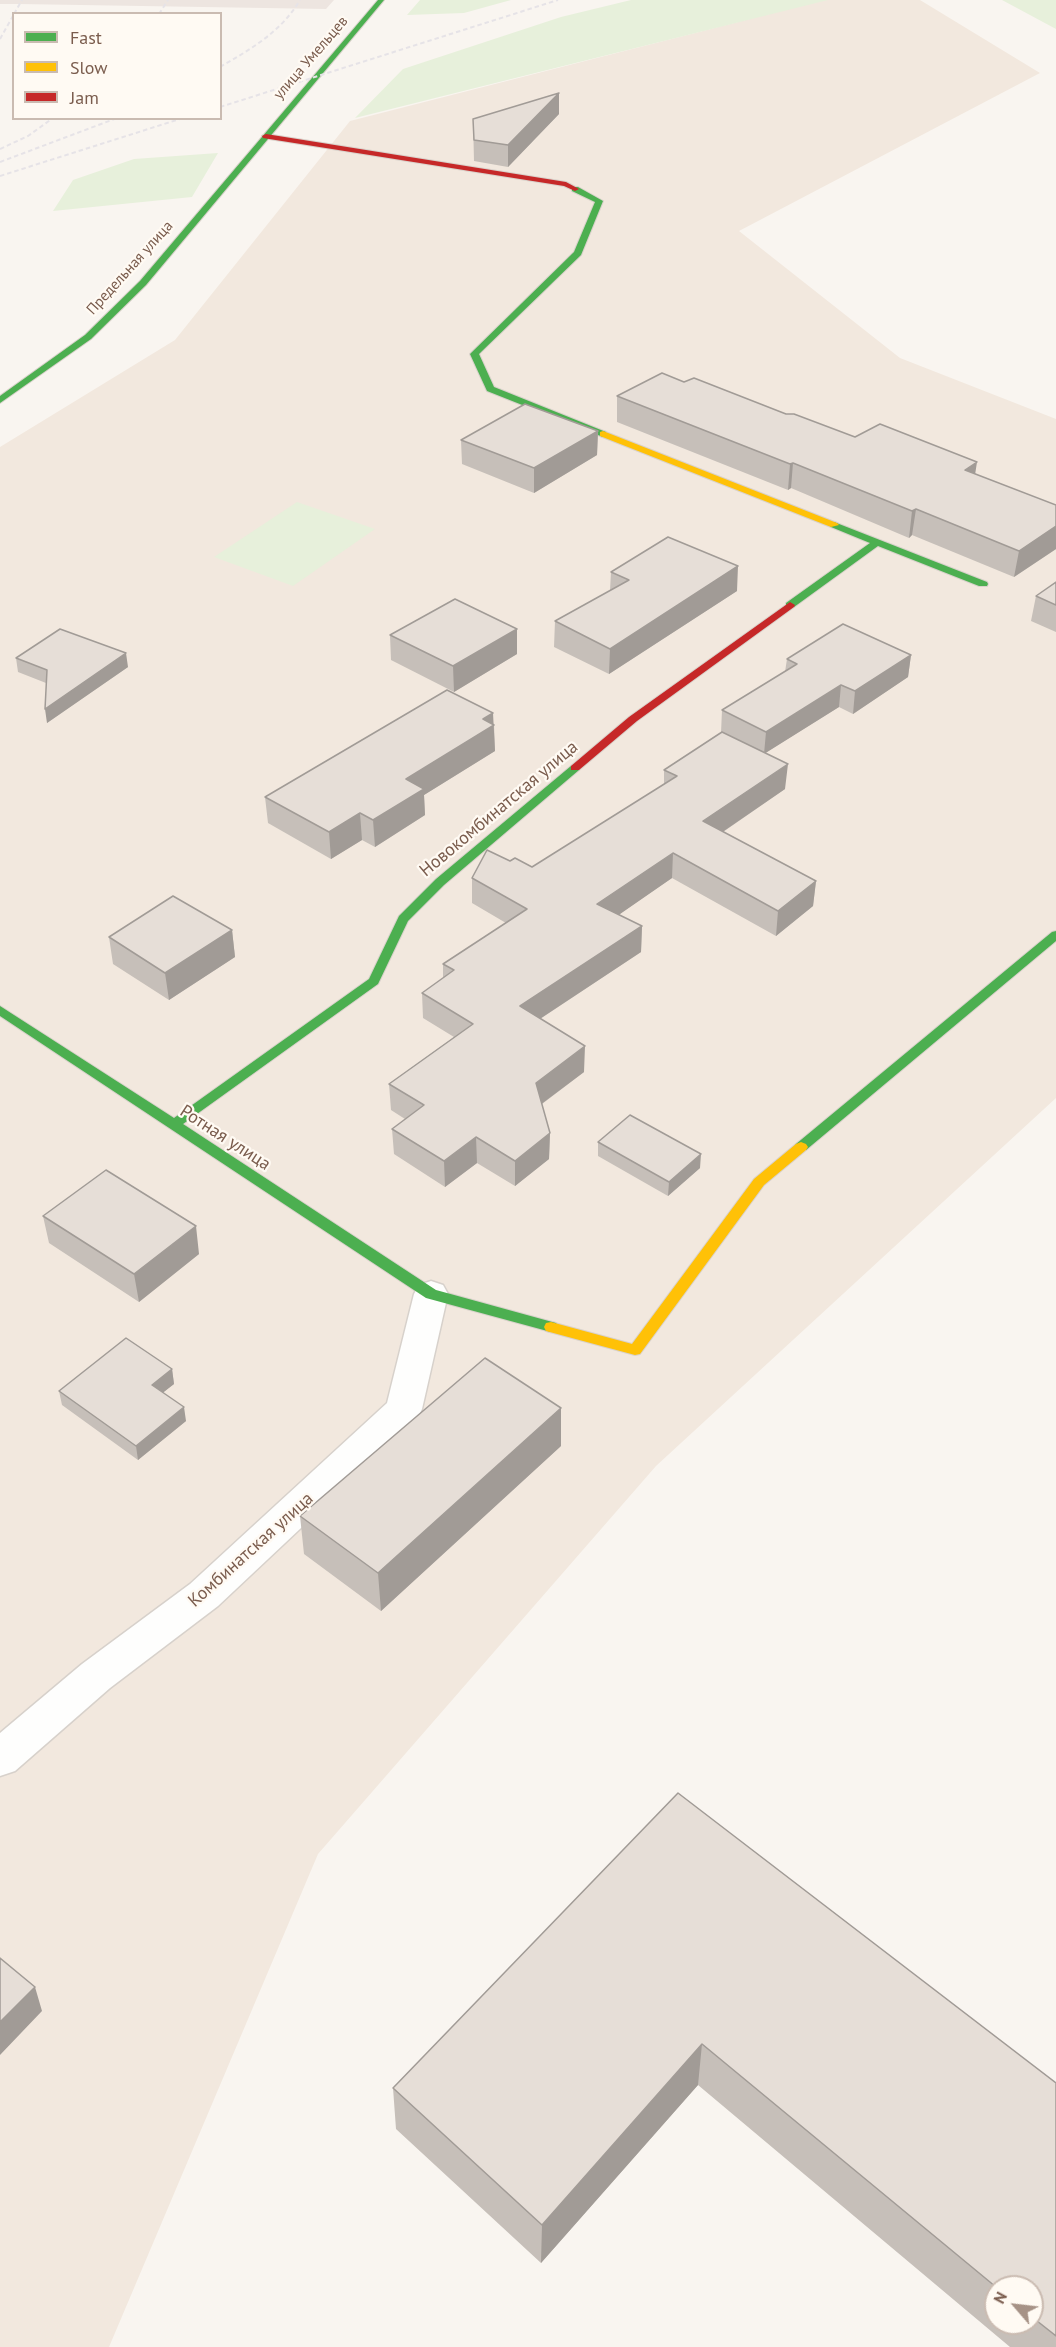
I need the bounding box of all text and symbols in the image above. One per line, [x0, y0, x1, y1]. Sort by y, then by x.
legend [12, 12, 222, 120]
street label: улица Умельцев [270, 13, 352, 103]
text: Fast [70, 26, 102, 49]
text: Slow [70, 56, 108, 79]
text: Jam [70, 86, 99, 109]
street label: Предельная улица [83, 217, 177, 319]
street label: Новокомбинатская улица [416, 736, 582, 882]
street label: Ротная улица [176, 1101, 274, 1175]
street label: Комбинатская улица [184, 1488, 318, 1612]
north arrow [984, 2275, 1044, 2335]
text: N [989, 2288, 1011, 2307]

